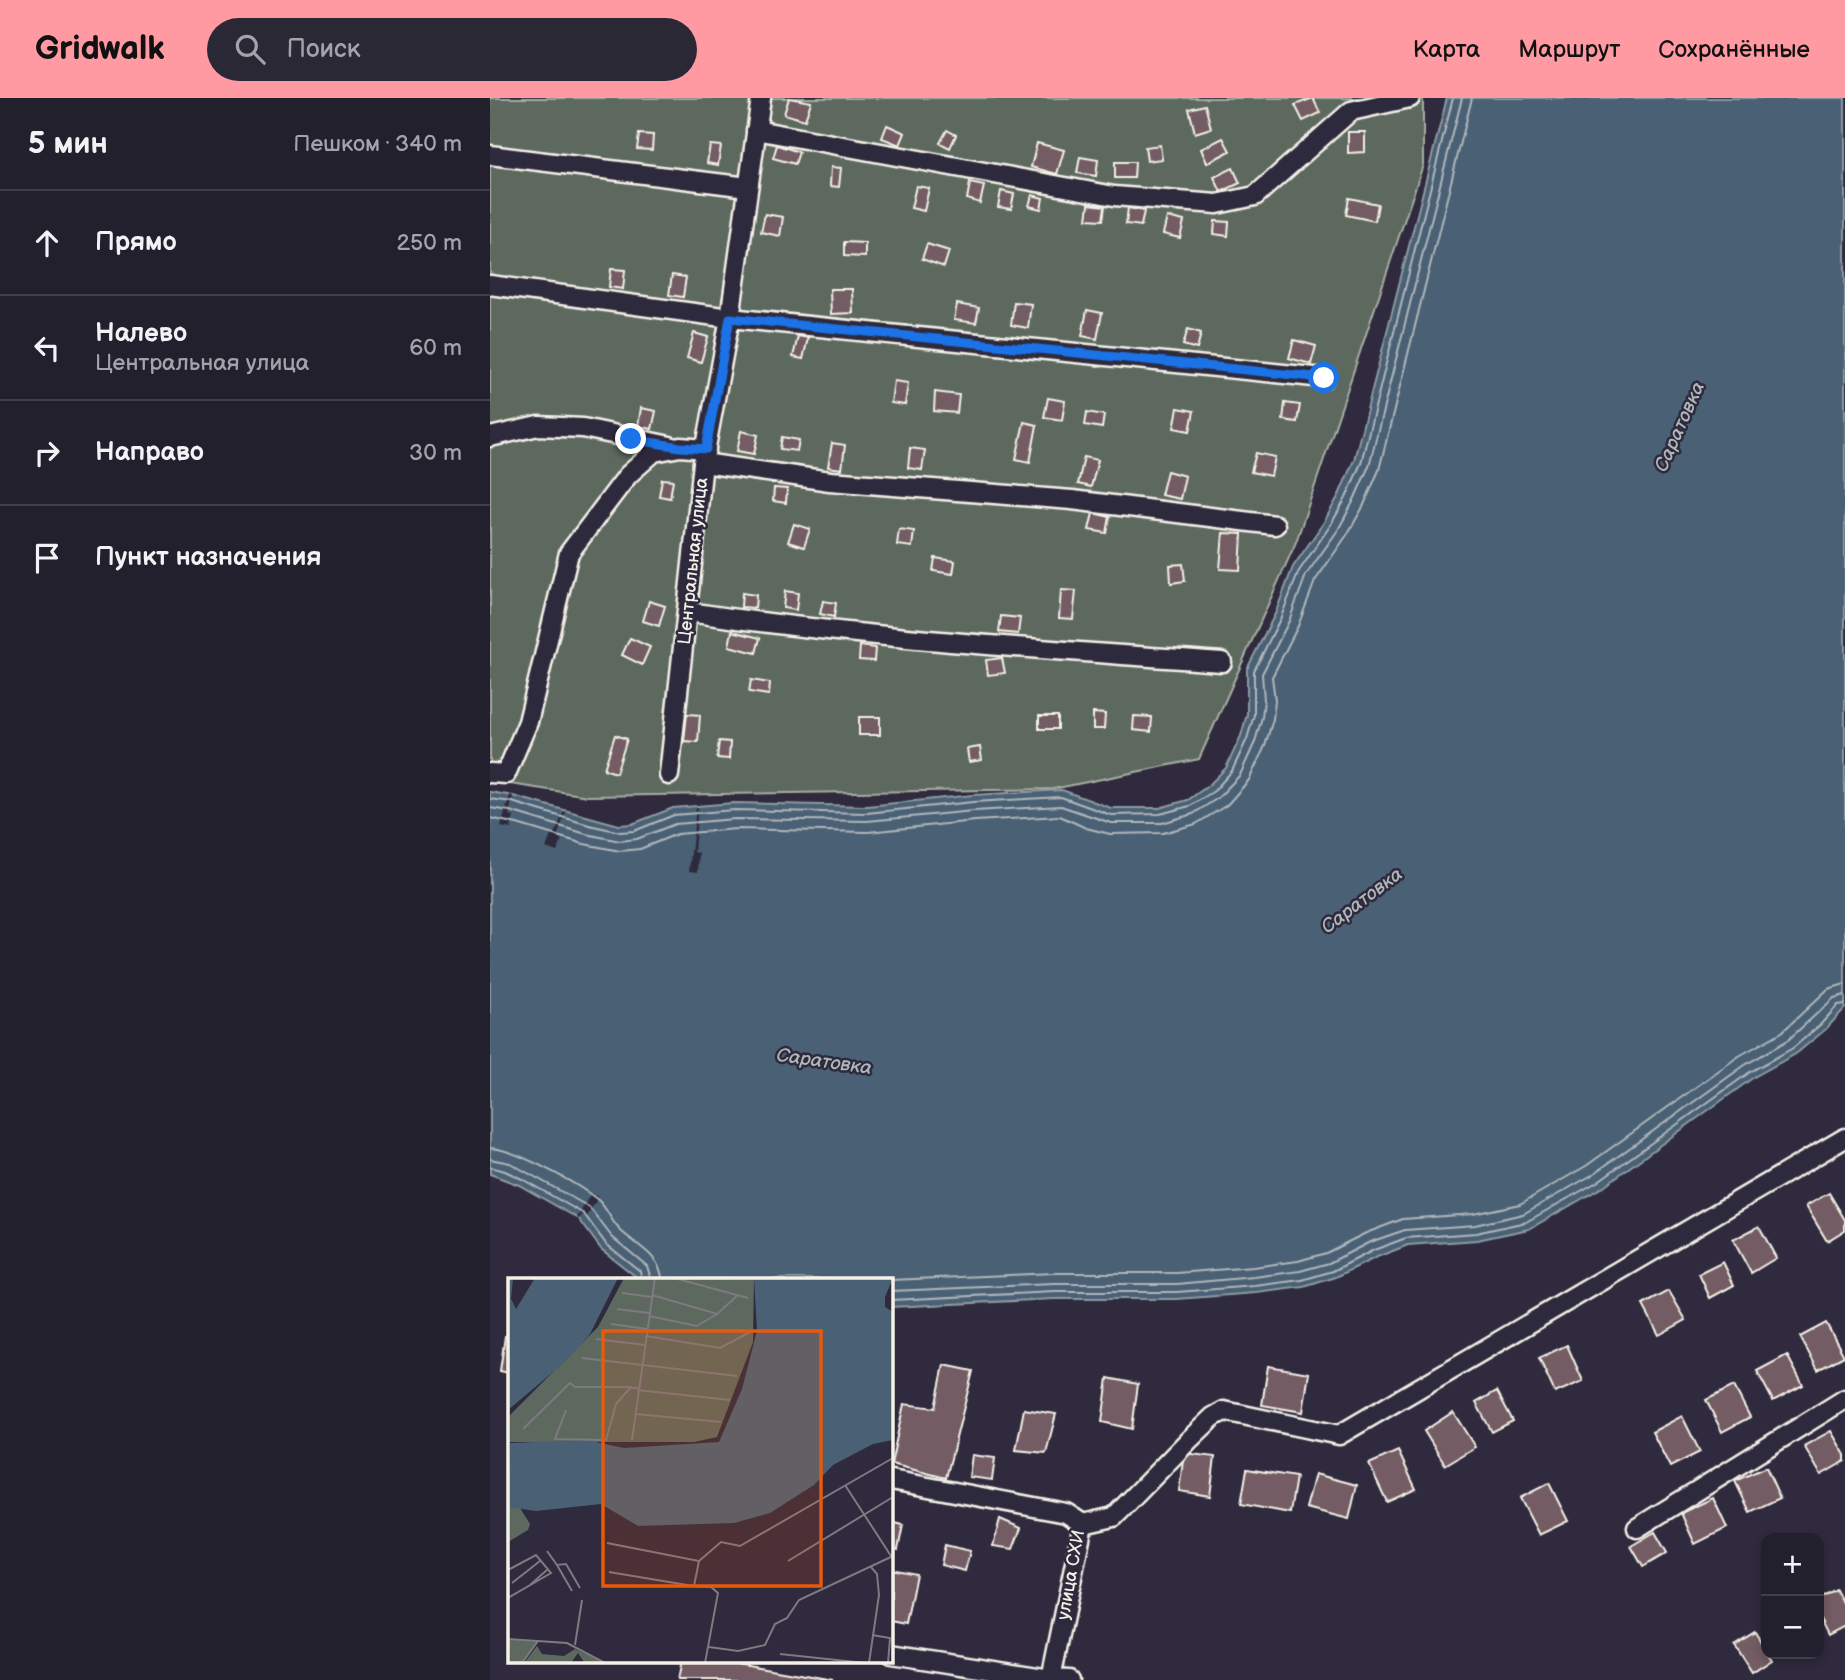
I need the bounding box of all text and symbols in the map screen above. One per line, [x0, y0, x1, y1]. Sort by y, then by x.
search box [207, 18, 697, 81]
text: Gridwalk [35, 29, 165, 69]
icon: search [231, 30, 269, 68]
text: Поиск [287, 34, 361, 65]
text: Карта [1413, 35, 1480, 64]
text: Маршрут [1518, 35, 1620, 64]
text: Сохранённые [1658, 35, 1810, 64]
text: 5 мин [28, 126, 108, 162]
text: Пешком · 340 m [293, 130, 462, 158]
icon: ahead [28, 224, 66, 262]
text: Прямо [95, 227, 177, 258]
text: 250 m [396, 229, 462, 257]
text: Налево [95, 318, 187, 349]
icon: left [28, 329, 66, 367]
text: 60 m [409, 334, 462, 362]
text: Центральная улица [95, 349, 309, 377]
route start [1308, 362, 1339, 393]
water label: Саратовка [1650, 378, 1710, 476]
route end [615, 423, 646, 454]
icon: right [28, 434, 66, 472]
text: Направо [95, 437, 204, 468]
text: 30 m [409, 439, 462, 467]
street label: Центральная улица [674, 476, 712, 646]
icon: arrive [28, 539, 66, 577]
text: Пункт назначения [95, 542, 321, 573]
water label: Саратовка [1317, 863, 1407, 939]
water label: Саратовка [775, 1044, 873, 1080]
inset map [508, 1278, 892, 1662]
street label: улица СХИ [1053, 1528, 1089, 1622]
map controls [1761, 1533, 1824, 1659]
button: + [1761, 1533, 1824, 1596]
button: − [1761, 1596, 1824, 1659]

